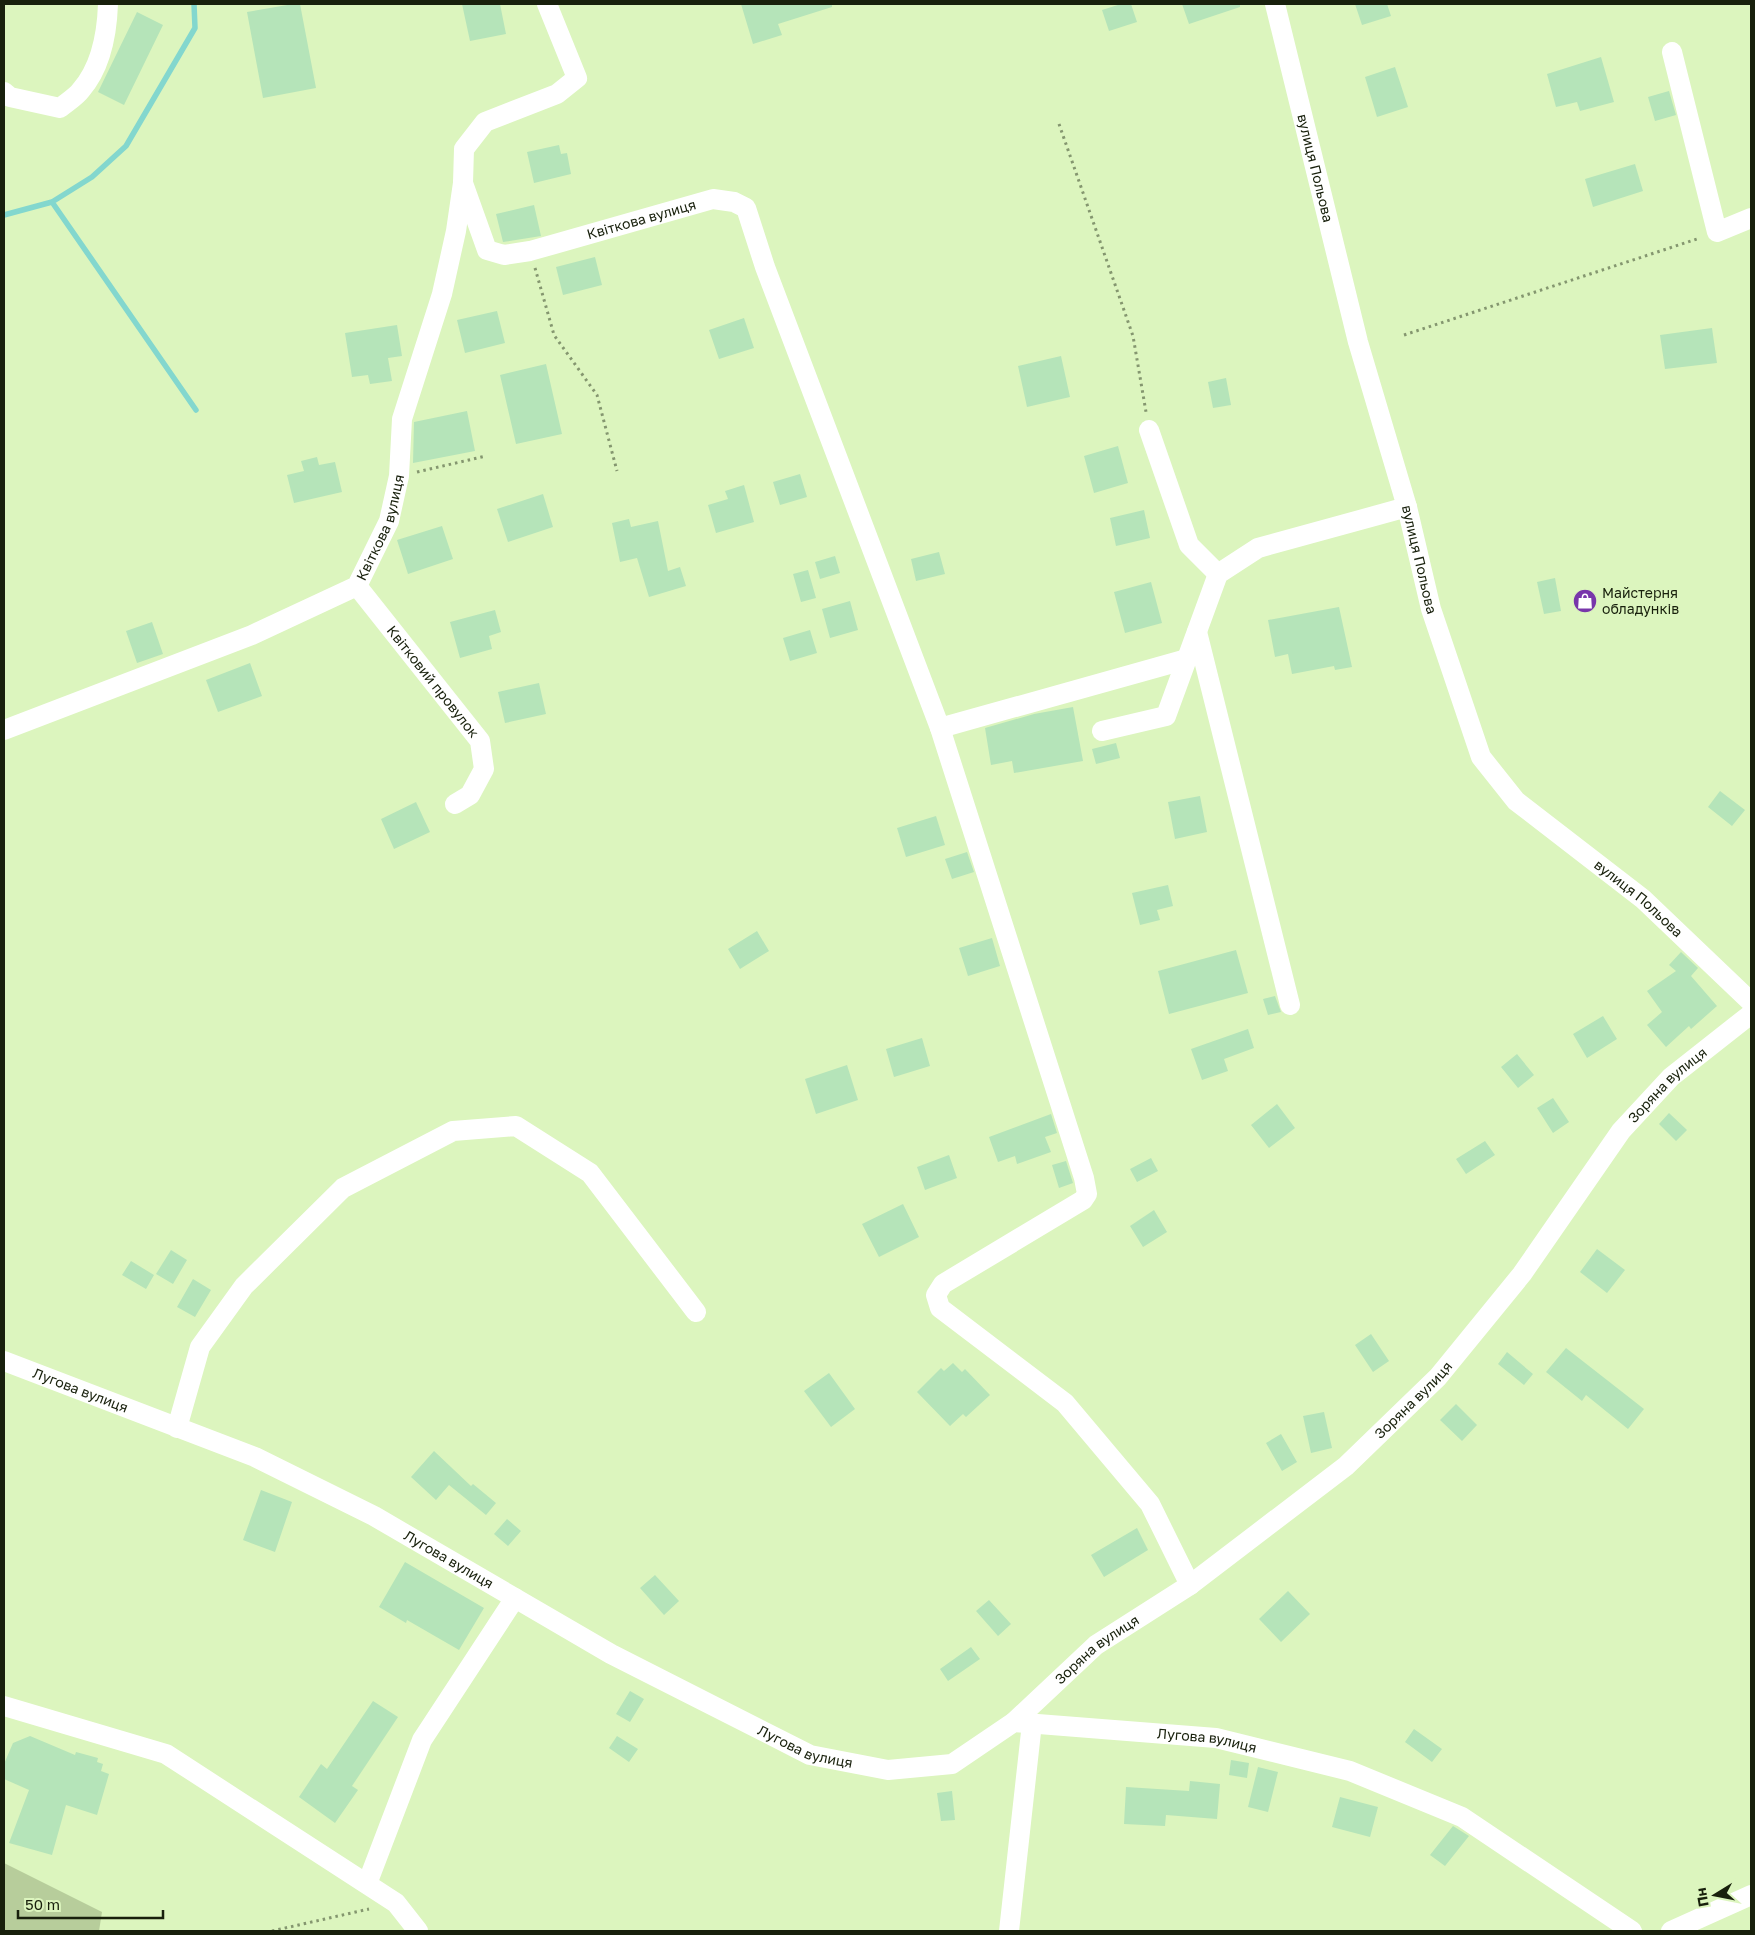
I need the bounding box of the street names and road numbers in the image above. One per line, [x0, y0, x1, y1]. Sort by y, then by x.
street label: вулиця Польова [1294, 112, 1337, 224]
street label: Квіткова вулиця [585, 195, 698, 242]
street label: Квіткова вулиця [352, 473, 407, 583]
street label: вулиця Польова [1399, 503, 1441, 616]
street label: Квітковий провулок [384, 622, 483, 741]
street label: вулиця Польова [1591, 856, 1687, 940]
street label: Зоряна вулиця [1624, 1043, 1710, 1126]
street label: Зоряна вулиця [1371, 1358, 1455, 1442]
street label: Лугова вулиця [31, 1364, 131, 1416]
street label: Лугова вулиця [401, 1526, 497, 1592]
street label: Зоряна вулиця [1051, 1611, 1142, 1687]
street label: Лугова вулиця [755, 1721, 854, 1771]
street label: Лугова вулиця [1157, 1724, 1259, 1756]

